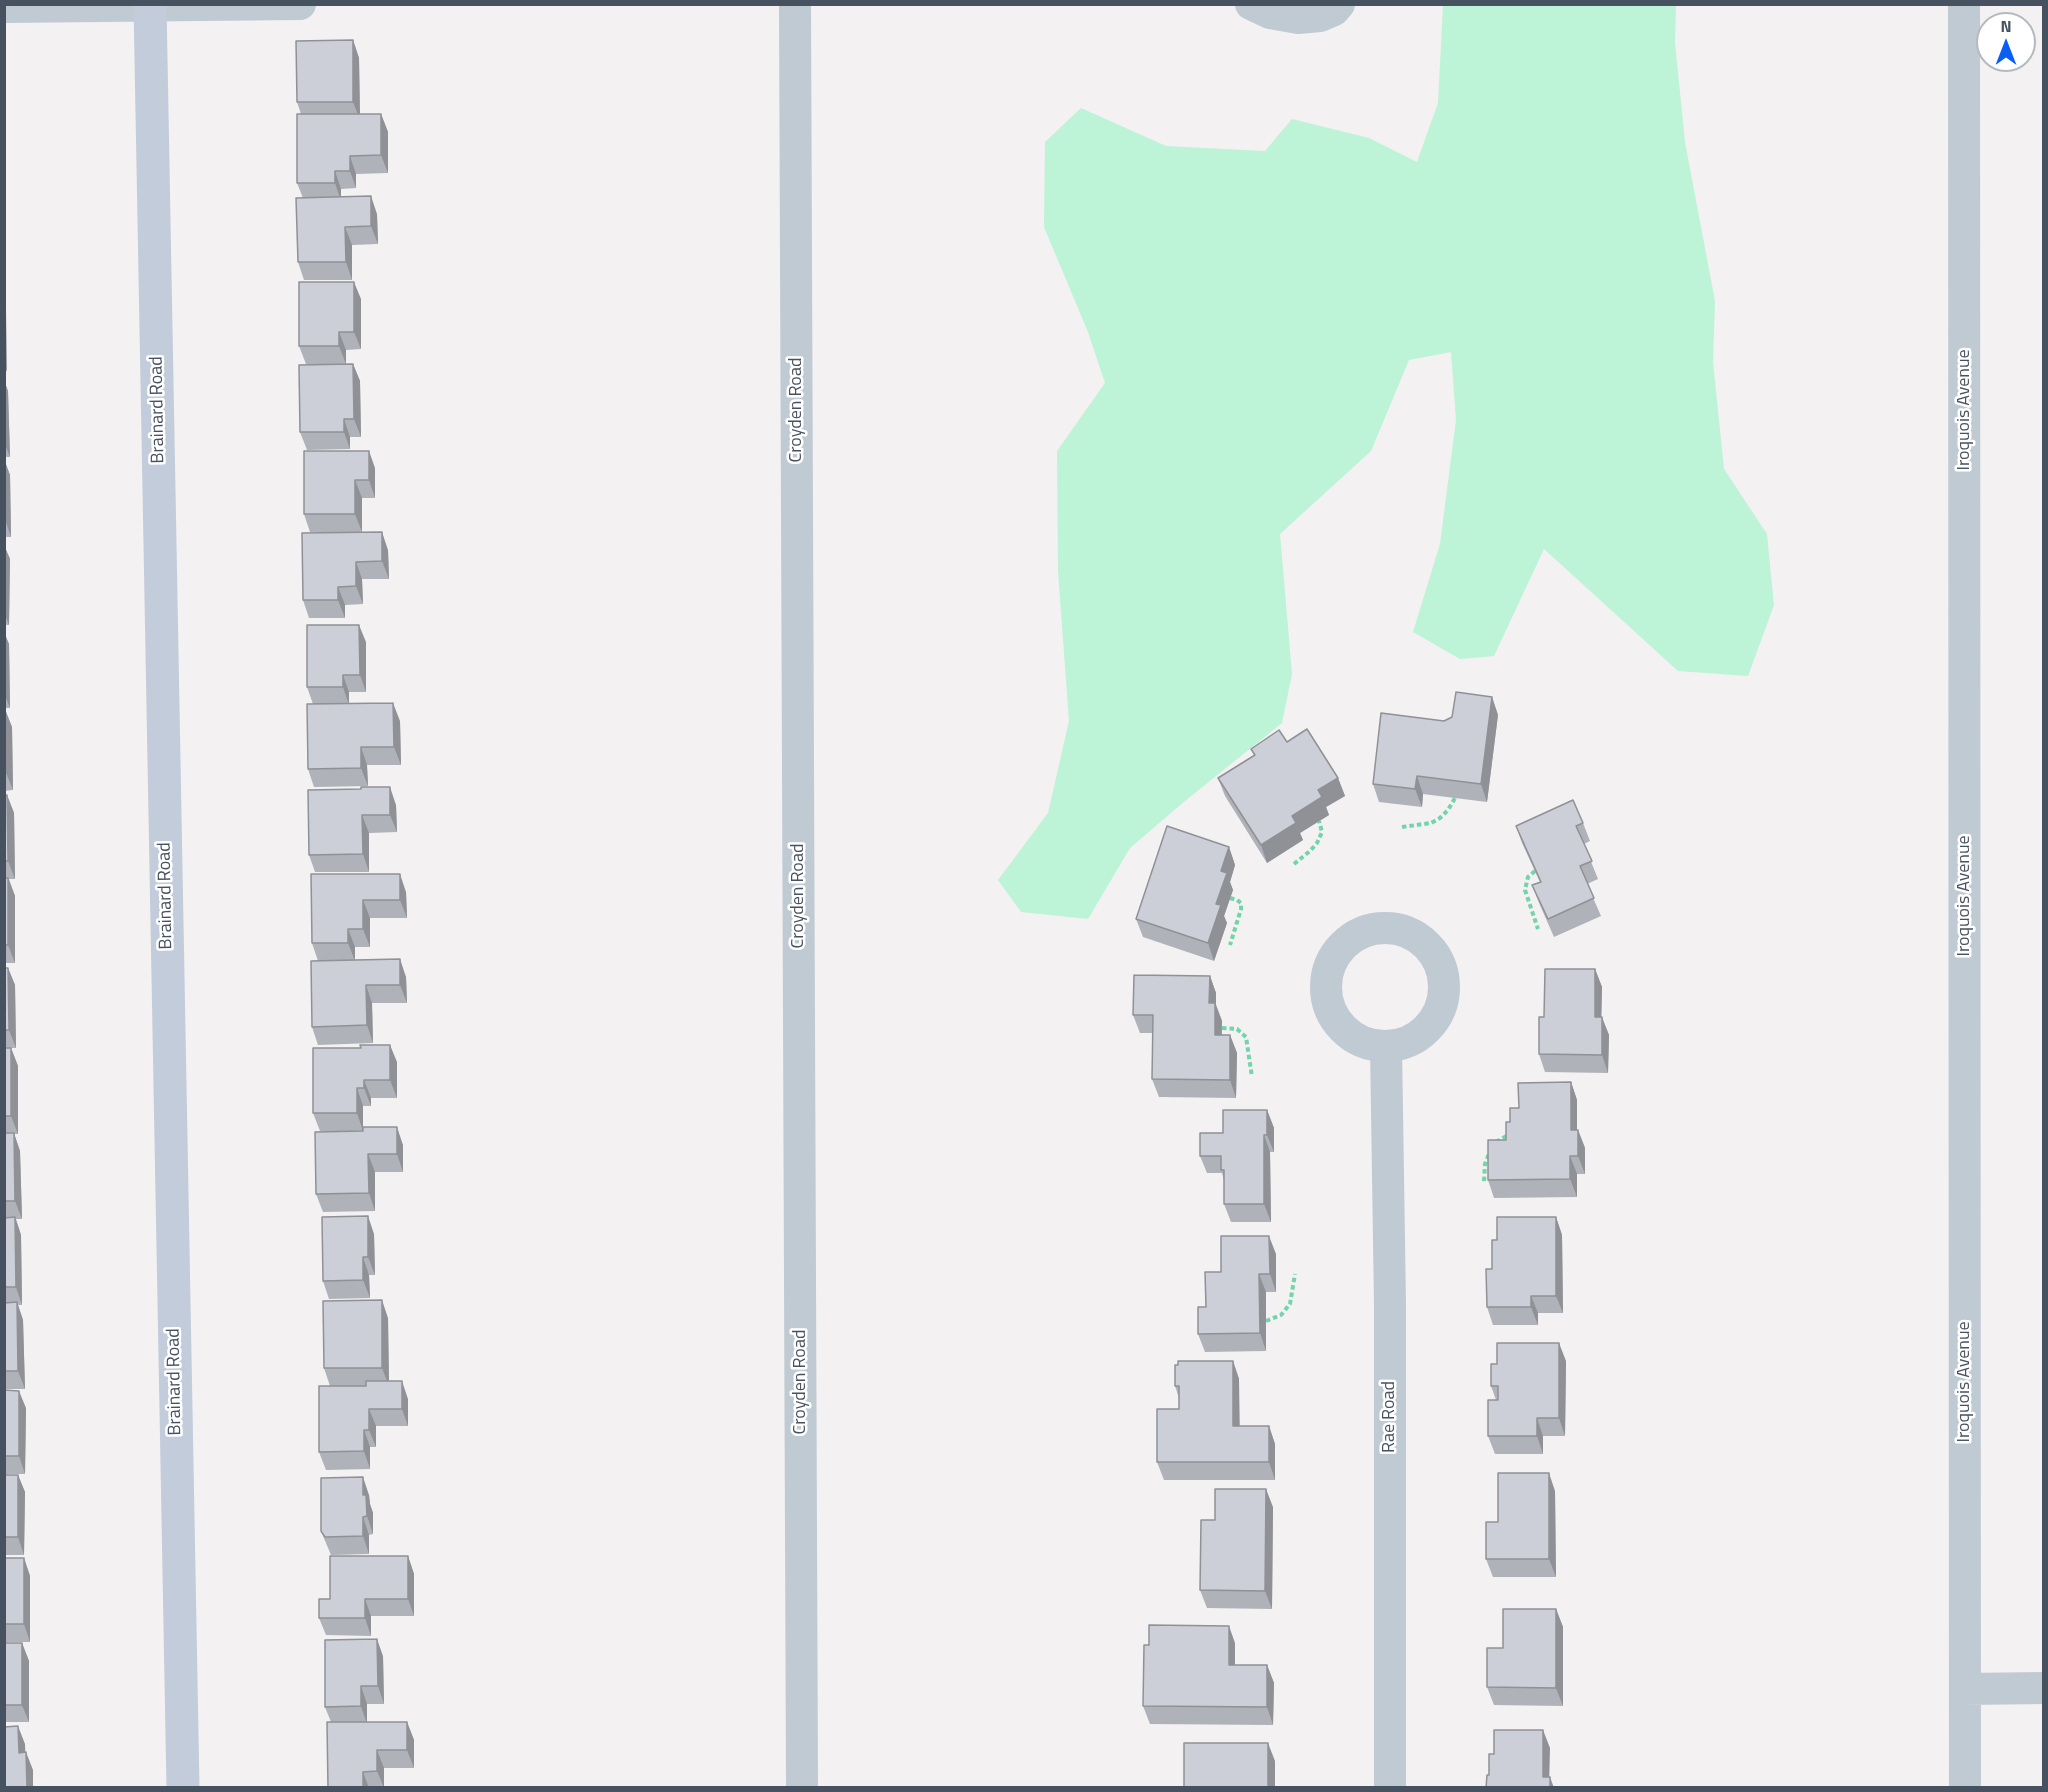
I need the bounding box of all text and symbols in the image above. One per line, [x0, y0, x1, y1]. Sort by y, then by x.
north arrow [1976, 12, 2036, 72]
text: N [2000, 14, 2012, 38]
street label: Iroquois Avenue [1954, 349, 1976, 471]
street label: Brainard Road [146, 356, 170, 464]
street label: Croyden Road [786, 358, 808, 462]
street label: Iroquois Avenue [1954, 835, 1976, 957]
street label: Brainard Road [154, 842, 178, 950]
street label: Croyden Road [788, 844, 810, 948]
street label: Iroquois Avenue [1954, 1321, 1976, 1443]
street label: Brainard Road [163, 1328, 187, 1436]
street label: Croyden Road [790, 1330, 812, 1434]
street label: Rae Road [1379, 1381, 1401, 1453]

